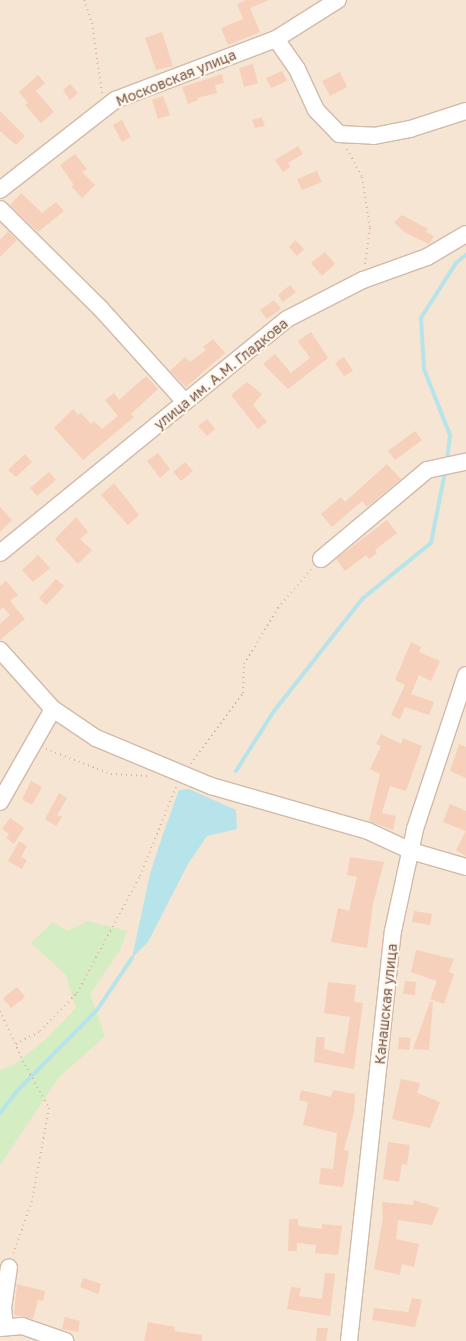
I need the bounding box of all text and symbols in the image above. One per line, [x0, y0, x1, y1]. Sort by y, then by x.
street label: Московская улица [113, 46, 239, 110]
street label: улица им. А.М. Гладкова [151, 315, 291, 433]
street label: Канашская улица [371, 943, 401, 1065]

